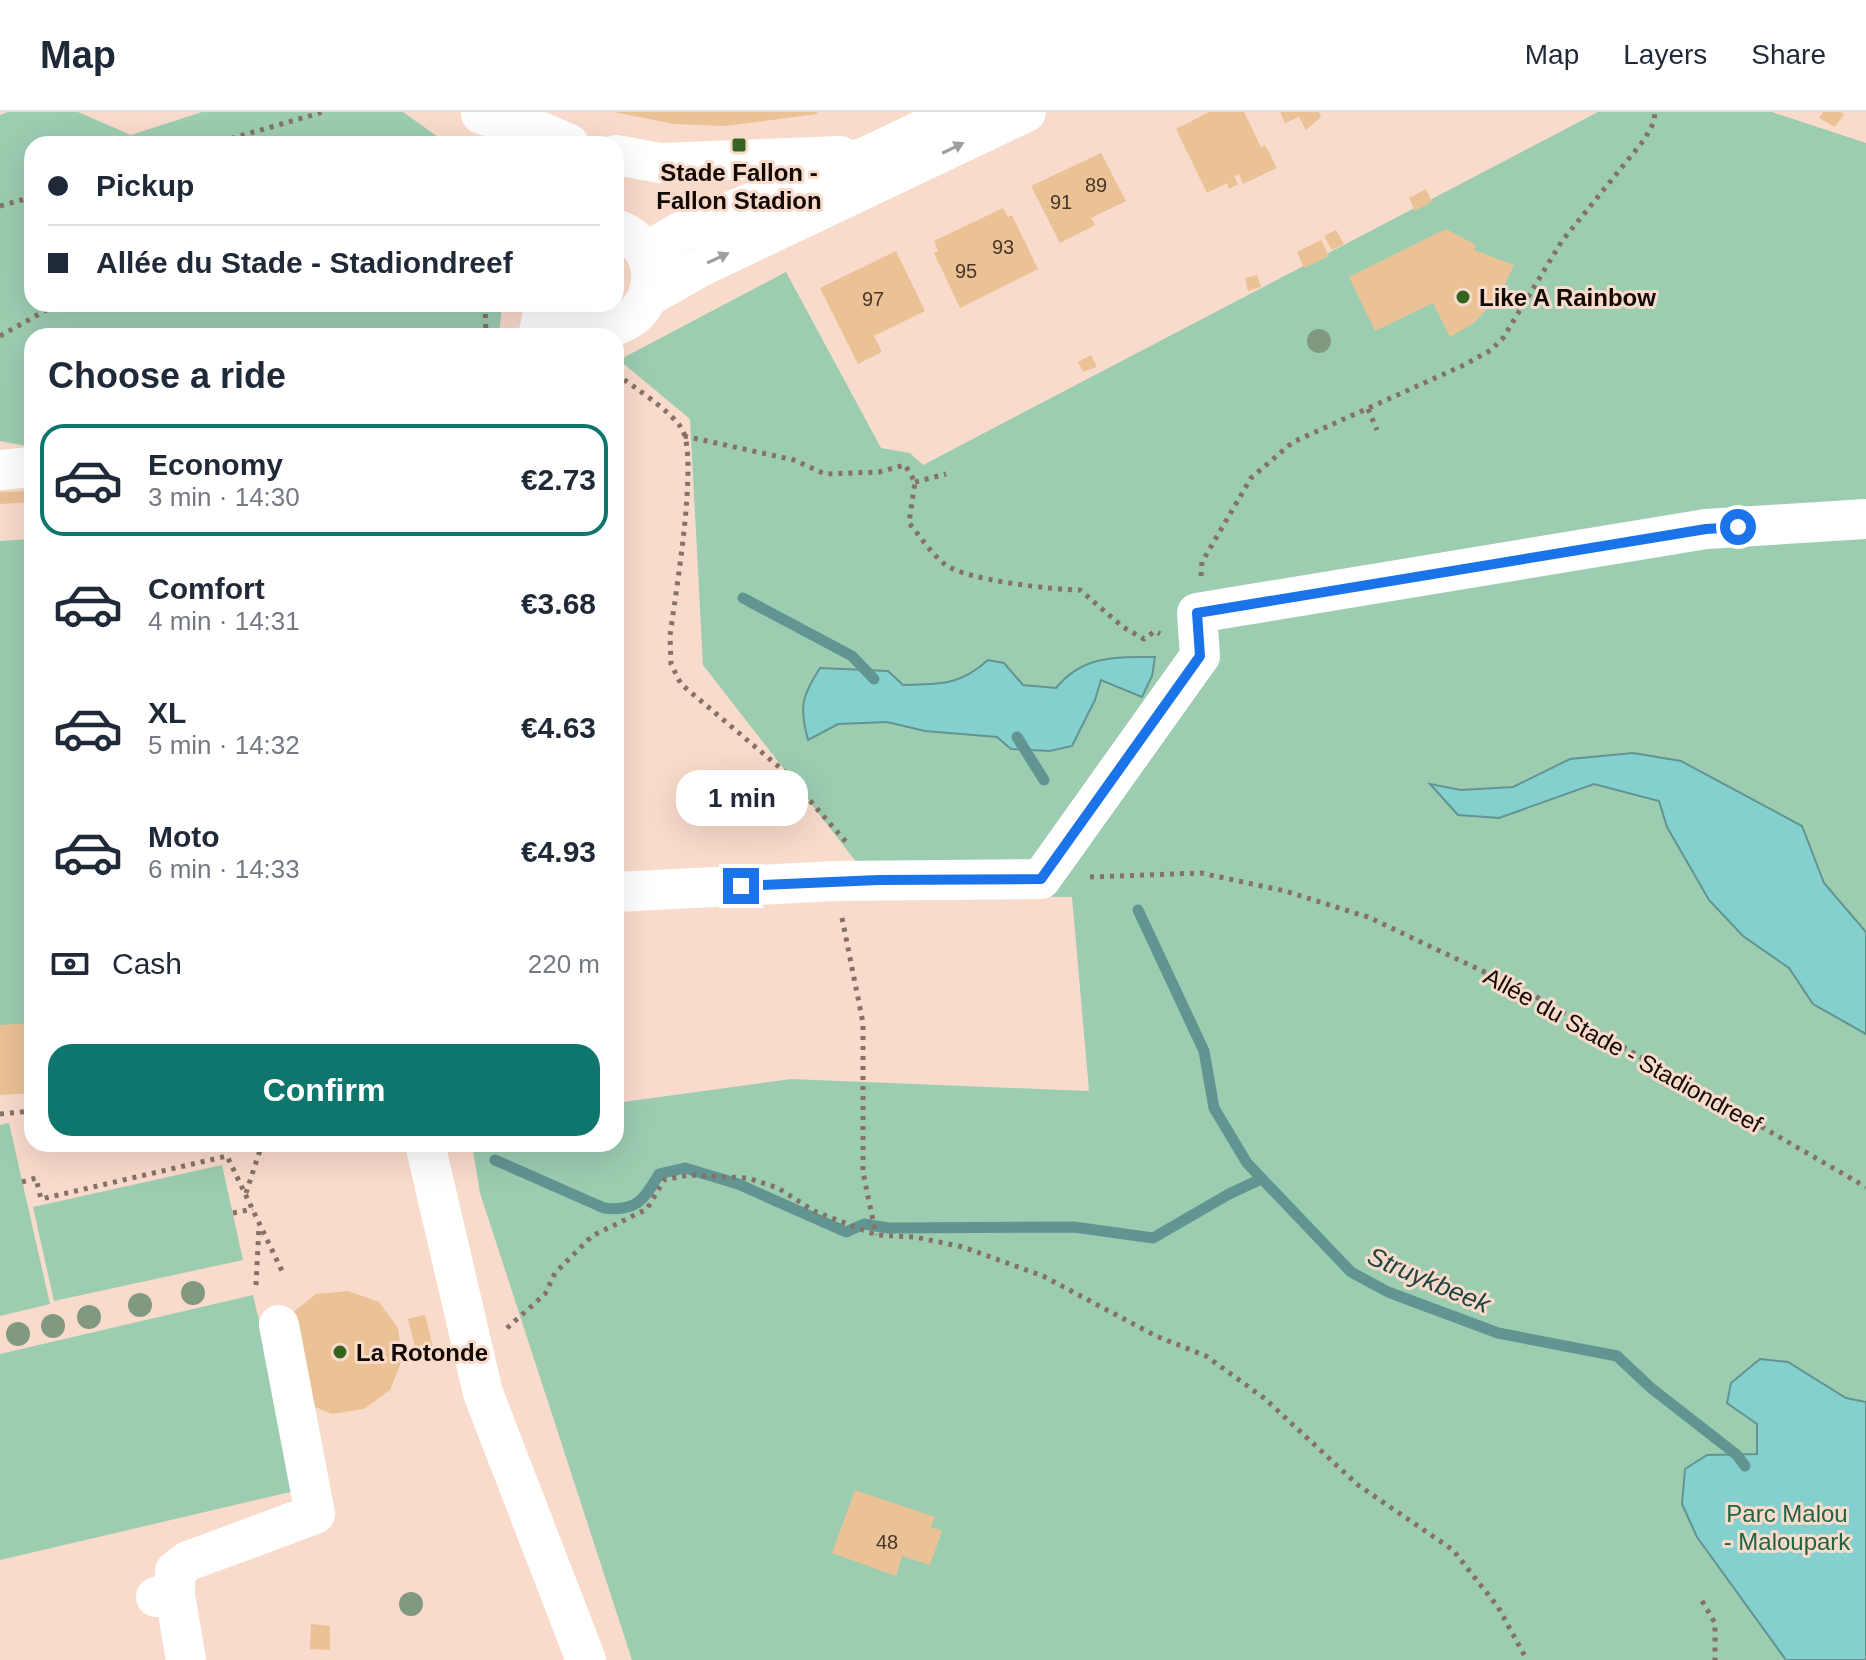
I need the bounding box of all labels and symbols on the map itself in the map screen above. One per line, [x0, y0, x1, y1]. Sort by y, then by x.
marker: Stade Fallon - Fallon Stadion [730, 136, 748, 154]
one-way arrow [942, 141, 965, 154]
place label: Stade Fallon - Fallon Stadion [656, 159, 822, 214]
house number: 89 [1085, 174, 1107, 196]
house number: 91 [1050, 191, 1072, 213]
house number: 93 [992, 236, 1014, 258]
one-way arrow [706, 251, 729, 265]
house number: 95 [955, 260, 977, 282]
place label: Like A Rainbow [1479, 284, 1656, 311]
house number: 97 [862, 288, 884, 310]
marker: Like A Rainbow [1454, 288, 1472, 306]
route start [1720, 509, 1756, 545]
callout: 1 min [675, 770, 807, 826]
route end [723, 868, 759, 904]
street label: Allée du Stade - Stadiondreef [1479, 962, 1767, 1138]
water label: Struykbeek [1363, 1241, 1497, 1320]
place label: La Rotonde [356, 1339, 488, 1366]
marker: La Rotonde [331, 1343, 349, 1361]
park label: Parc Malou - Maloupark [1724, 1500, 1851, 1555]
house number: 48 [876, 1531, 898, 1553]

